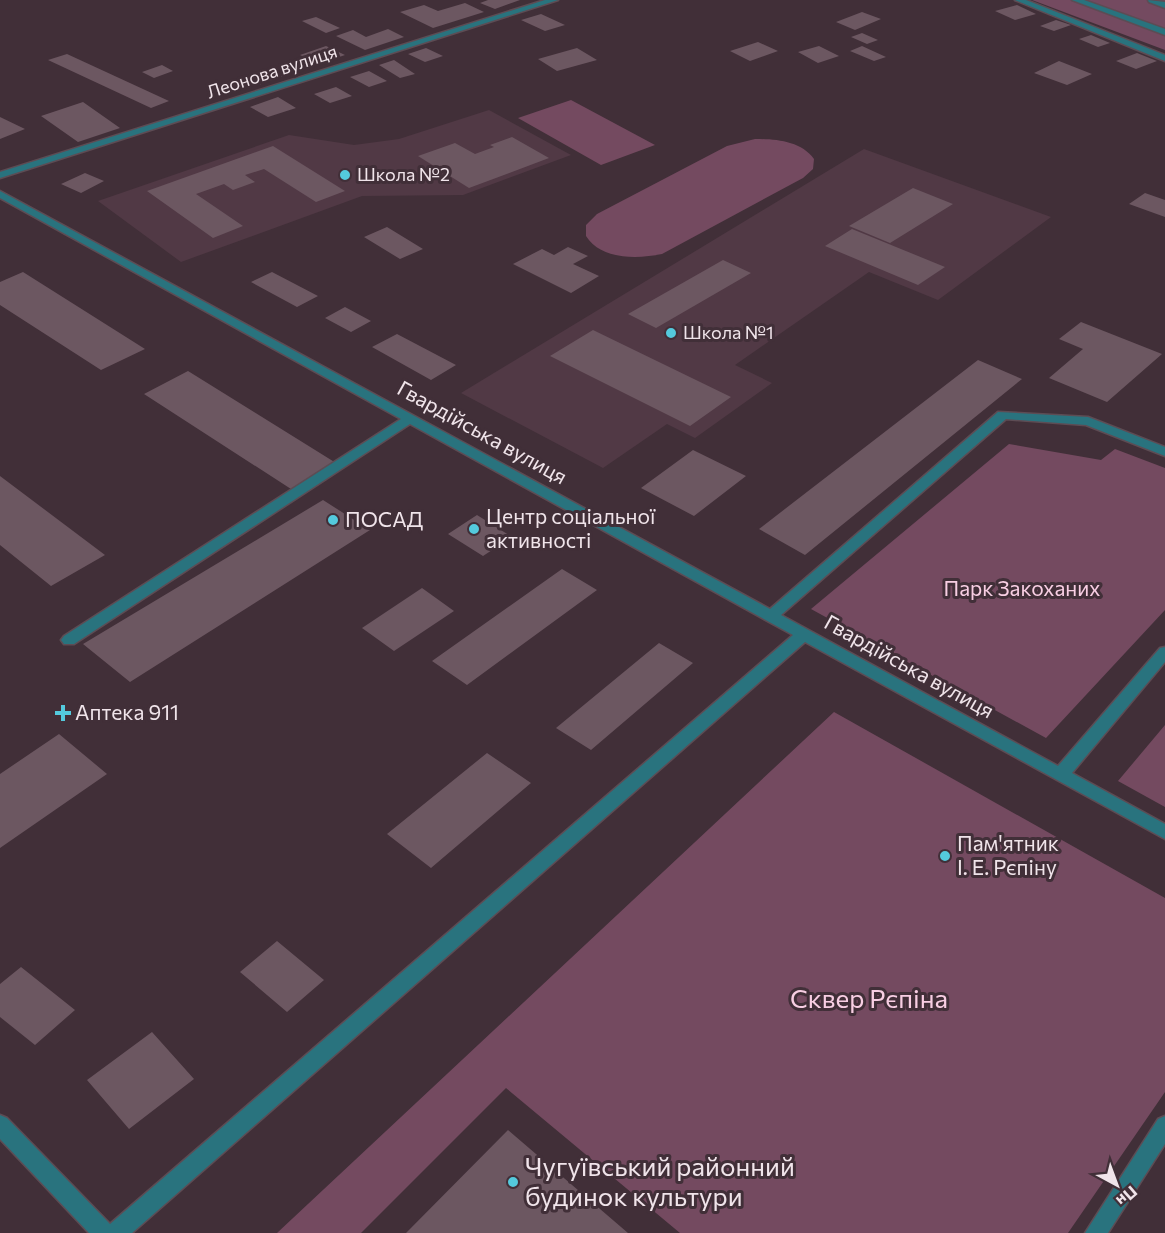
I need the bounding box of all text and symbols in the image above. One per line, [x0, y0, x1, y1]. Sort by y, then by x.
street label: Леонова вулиця [204, 40, 340, 103]
place label: Школа №2 [357, 163, 450, 185]
marker: Школа №2 [338, 168, 352, 182]
place label: Школа №1 [683, 321, 774, 343]
marker: Школа №1 [664, 326, 678, 340]
street label: Гвардійська вулиця [394, 375, 572, 489]
place label: Центр соціальної активності [486, 503, 656, 552]
place label: ПОСАД [345, 506, 423, 531]
marker: ПОСАД [326, 513, 340, 527]
marker: Центр соціальної активності [467, 522, 481, 536]
park label: Парк Закоханих [943, 575, 1101, 600]
street label: Гвардійська вулиця [821, 609, 999, 723]
place label: Аптека 911 [75, 699, 179, 724]
marker: Аптека 911 [56, 706, 70, 720]
place label: Пам'ятник І. Е. Рєпіну [957, 830, 1059, 879]
marker: Пам'ятник І. Е. Рєпіну [938, 849, 952, 863]
park label: Сквер Рєпіна [790, 982, 948, 1013]
place label: Чугуївський районний будинок культури [525, 1150, 795, 1211]
north arrow [1087, 1155, 1147, 1215]
marker: Чугуївський районний будинок культури [506, 1175, 520, 1189]
text: Пн [1113, 1183, 1141, 1211]

